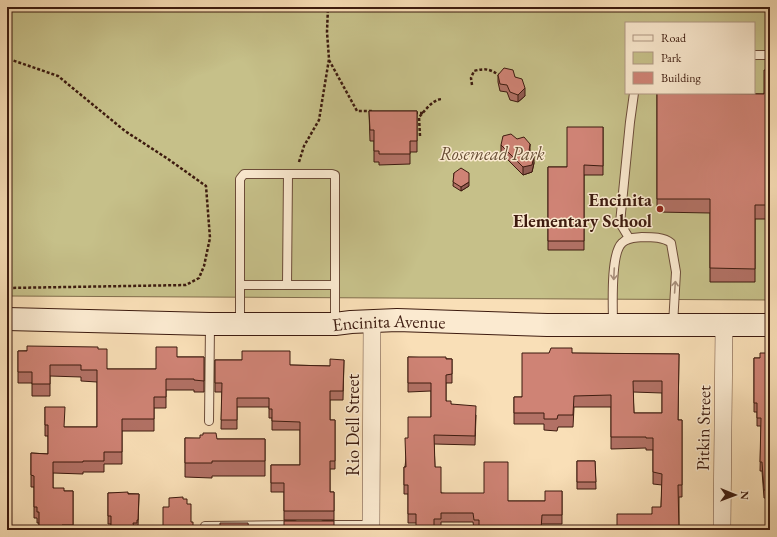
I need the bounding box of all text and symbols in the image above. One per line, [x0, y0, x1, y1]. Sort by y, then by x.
legend [625, 22, 755, 94]
text: Road [661, 30, 687, 46]
text: Park [661, 50, 682, 66]
text: Building [661, 70, 702, 86]
park label: Rosemead Park [439, 142, 545, 165]
place label: Encinita Elementary School [513, 188, 652, 232]
marker: Encinita Elementary School [655, 204, 665, 214]
one-way arrow [611, 267, 618, 280]
one-way arrow [672, 281, 679, 294]
street label: Encinita Avenue [331, 308, 446, 336]
street label: Rio Dell Street [341, 374, 364, 476]
street label: Pitkin Street [691, 385, 715, 471]
north arrow [715, 475, 755, 515]
text: N [738, 491, 752, 500]

